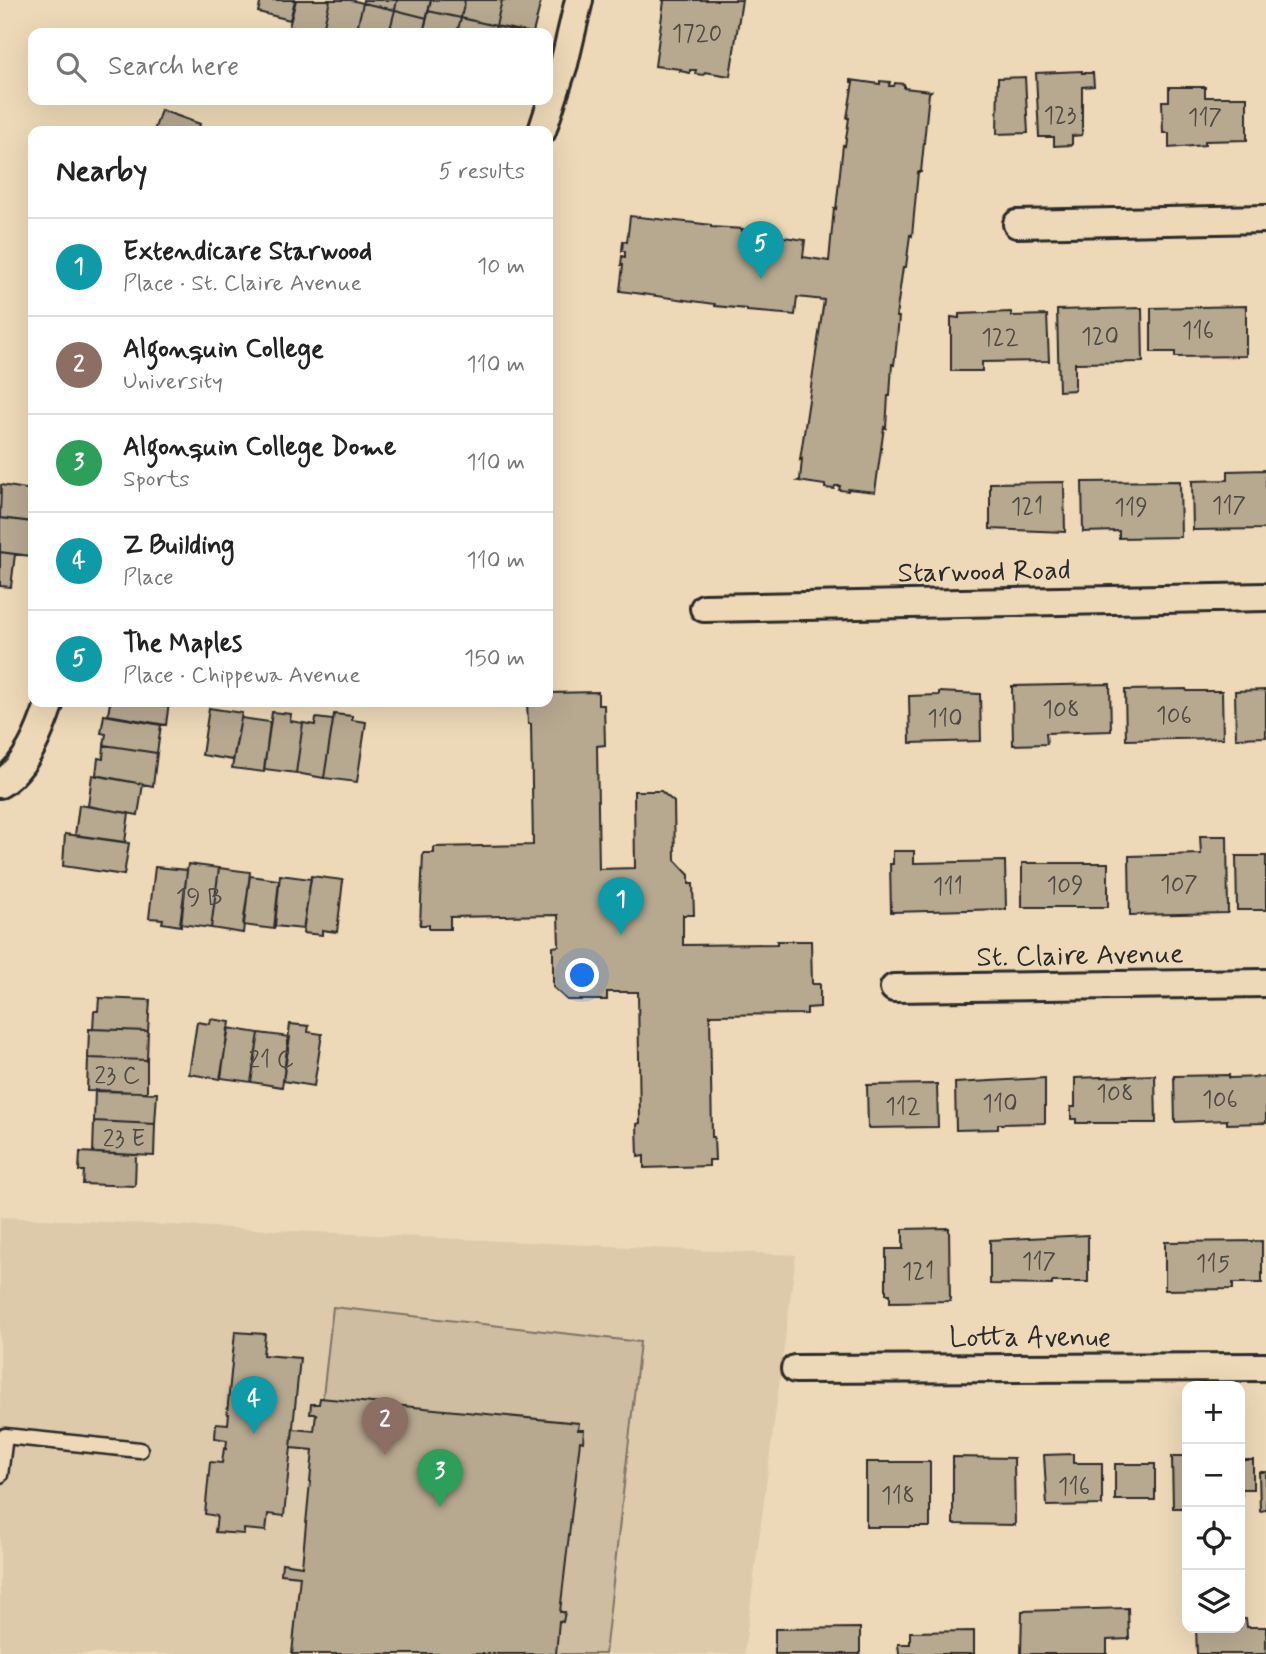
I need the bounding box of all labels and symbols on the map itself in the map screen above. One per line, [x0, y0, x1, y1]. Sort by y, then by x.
house number: 1720 [672, 19, 722, 50]
house number: 123 [1043, 101, 1077, 132]
house number: 117 [1188, 103, 1222, 134]
pin: 5 [738, 221, 784, 279]
house number: 116 [1182, 316, 1214, 347]
house number: 120 [1081, 322, 1119, 353]
house number: 122 [981, 323, 1019, 354]
house number: 117 [1212, 491, 1246, 522]
house number: 121 [1011, 492, 1043, 523]
house number: 119 [1114, 493, 1148, 524]
street label: Starwood Road [897, 552, 1071, 593]
house number: 108 [1042, 695, 1080, 726]
house number: 106 [1156, 701, 1192, 732]
house number: 110 [927, 704, 963, 735]
house number: 107 [1160, 870, 1198, 901]
house number: 109 [1046, 871, 1084, 902]
house number: 111 [933, 872, 963, 903]
pin: 1 [598, 877, 644, 935]
house number: 19 B [176, 883, 222, 914]
street label: St. Claire Avenue [976, 936, 1184, 977]
your location [565, 958, 599, 992]
house number: 21 C [248, 1045, 294, 1076]
house number: 23 C [94, 1061, 140, 1092]
house number: 108 [1096, 1079, 1134, 1110]
house number: 106 [1202, 1085, 1238, 1116]
house number: 110 [982, 1089, 1018, 1120]
house number: 112 [885, 1092, 921, 1123]
house number: 23 E [103, 1124, 145, 1155]
house number: 117 [1022, 1247, 1056, 1278]
house number: 115 [1196, 1249, 1230, 1280]
house number: 121 [902, 1257, 934, 1288]
street label: Lotta Avenue [949, 1320, 1111, 1357]
pin: 4 [231, 1376, 277, 1434]
pin: 2 [362, 1397, 408, 1455]
pin: 3 [417, 1449, 463, 1507]
house number: 116 [1058, 1472, 1090, 1503]
house number: 118 [881, 1481, 915, 1512]

